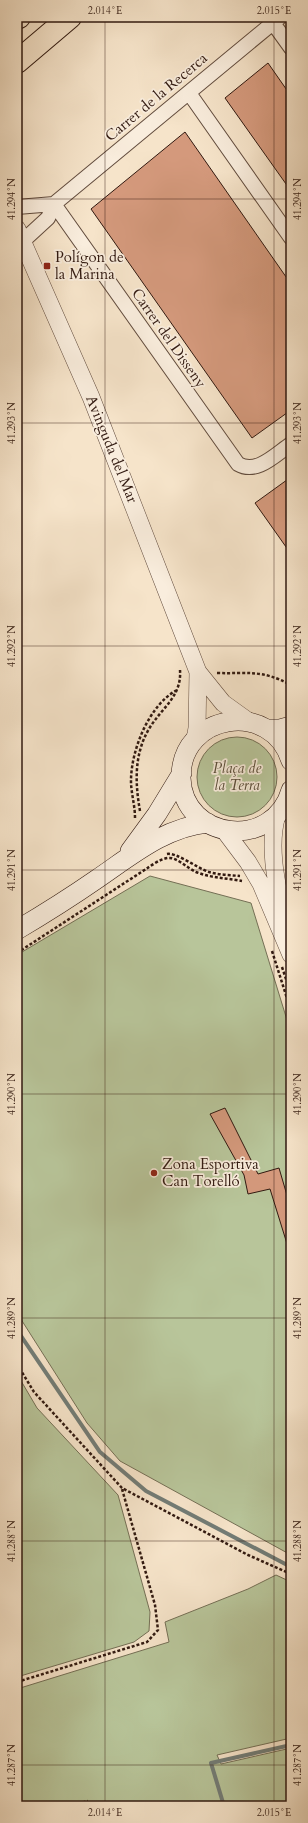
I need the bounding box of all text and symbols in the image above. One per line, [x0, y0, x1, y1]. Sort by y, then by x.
text: 2.014°E [88, 4, 122, 18]
text: 2.015°E [257, 4, 291, 18]
street label: Carrer de la Recerca [101, 48, 212, 146]
text: 41.294°N [5, 178, 19, 220]
text: 41.294°N [291, 178, 305, 220]
place label: Polígon de la Marina [55, 247, 124, 284]
marker: Polígon de la Marina [42, 261, 52, 271]
street label: Carrer del Disseny [127, 284, 211, 392]
street label: Avinguda del Mar [81, 392, 143, 506]
text: 41.293°N [5, 402, 19, 444]
text: 41.293°N [291, 402, 305, 444]
text: 41.292°N [5, 625, 19, 667]
text: 41.292°N [291, 625, 305, 667]
park label: Plaça de la Terra [213, 758, 262, 795]
text: 41.291°N [5, 849, 19, 891]
text: 41.291°N [291, 849, 305, 891]
text: 41.290°N [5, 1073, 19, 1115]
text: 41.290°N [291, 1073, 305, 1115]
place label: Zona Esportiva Can Torelló [162, 1154, 259, 1191]
marker: Zona Esportiva Can Torelló [149, 1168, 159, 1178]
text: 41.289°N [5, 1297, 19, 1339]
text: 41.289°N [291, 1297, 305, 1339]
text: 41.288°N [5, 1520, 19, 1562]
text: 41.288°N [291, 1520, 305, 1562]
text: 41.287°N [5, 1744, 19, 1786]
text: 41.287°N [291, 1744, 305, 1786]
text: 2.014°E [88, 1806, 122, 1820]
text: 2.015°E [257, 1806, 291, 1820]

